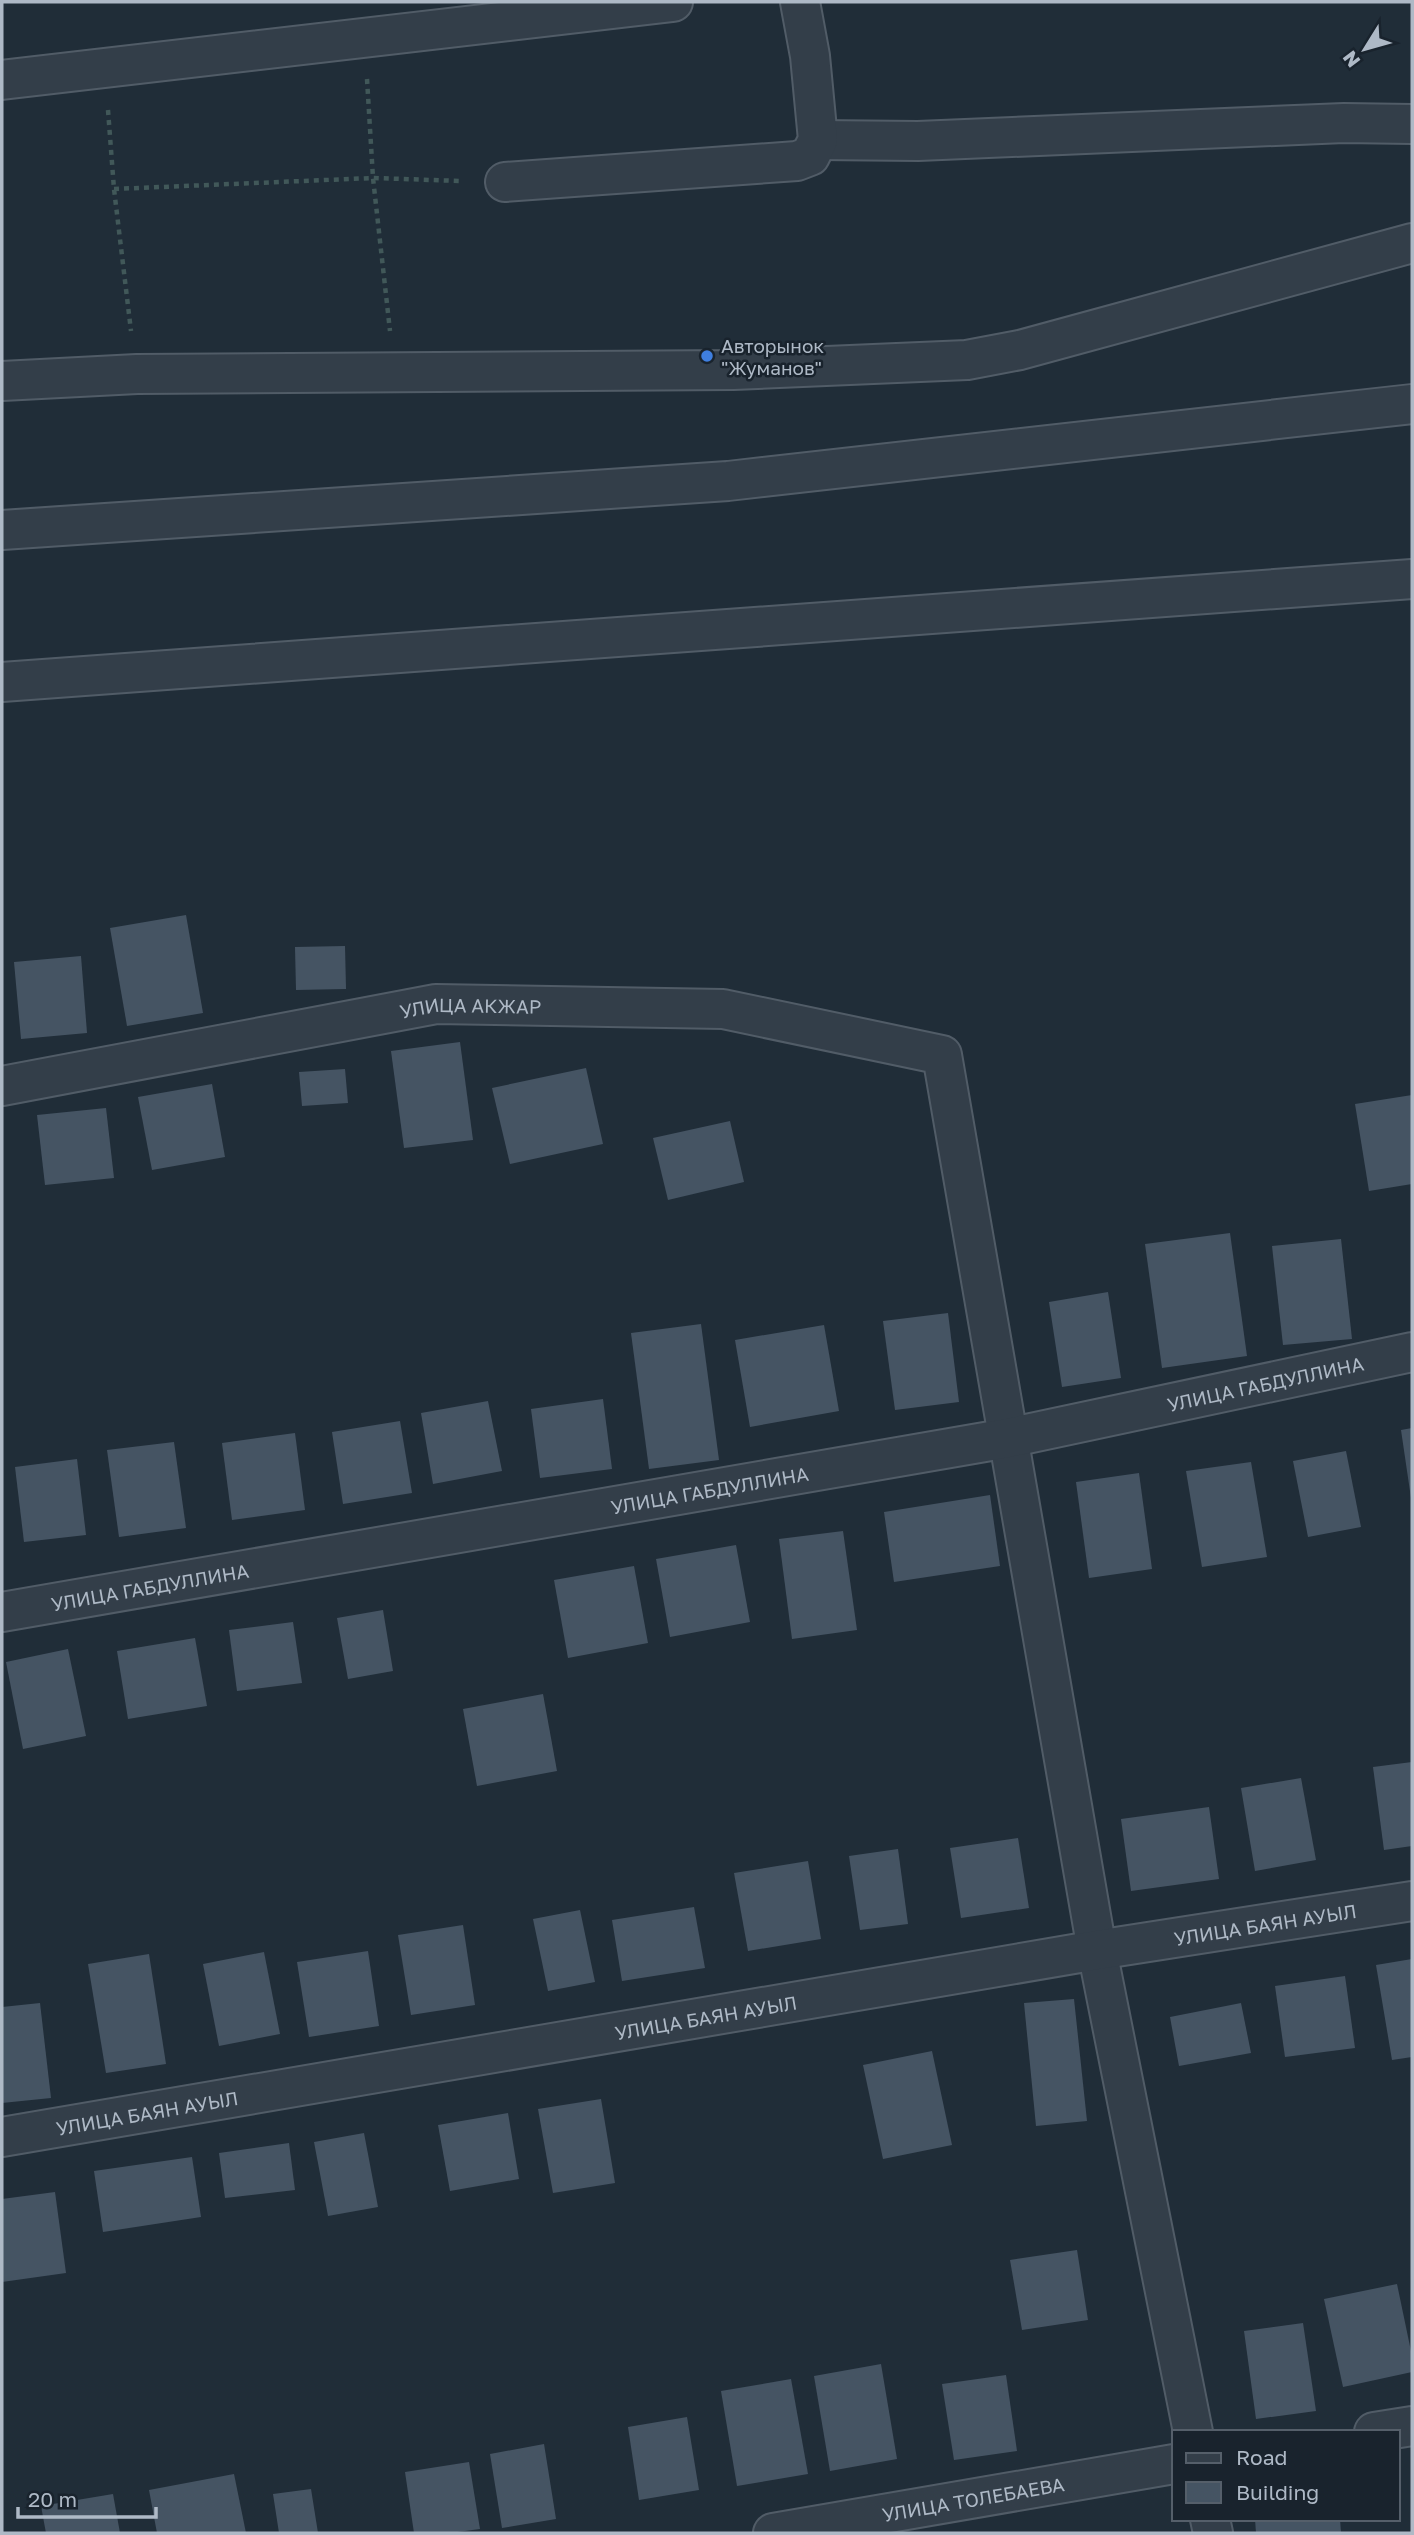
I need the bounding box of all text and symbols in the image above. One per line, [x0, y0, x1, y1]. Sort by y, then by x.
north arrow [1330, 14, 1400, 84]
text: N [1337, 47, 1365, 72]
place label: Авторынок "Жуманов" [721, 334, 824, 379]
marker: Авторынок "Жуманов" [699, 348, 715, 364]
street label: УЛИЦА АКЖАР [398, 992, 542, 1022]
street label: УЛИЦА ГАБДУЛЛИНА [1165, 1351, 1366, 1415]
street label: УЛИЦА ГАБДУЛЛИНА [609, 1461, 810, 1518]
street label: УЛИЦА ГАБДУЛЛИНА [49, 1558, 251, 1615]
street label: УЛИЦА БАЯН АУЫЛ [1172, 1898, 1358, 1949]
street label: УЛИЦА БАЯН АУЫЛ [613, 1990, 799, 2044]
street label: УЛИЦА БАЯН АУЫЛ [54, 2085, 240, 2139]
legend [1172, 2430, 1400, 2521]
text: Road [1236, 2444, 1287, 2470]
street label: УЛИЦА ТОЛЕБАЕВА [880, 2472, 1066, 2526]
scale bar [18, 2476, 156, 2520]
text: Building [1236, 2479, 1319, 2505]
text: 20 m [28, 2486, 77, 2512]

